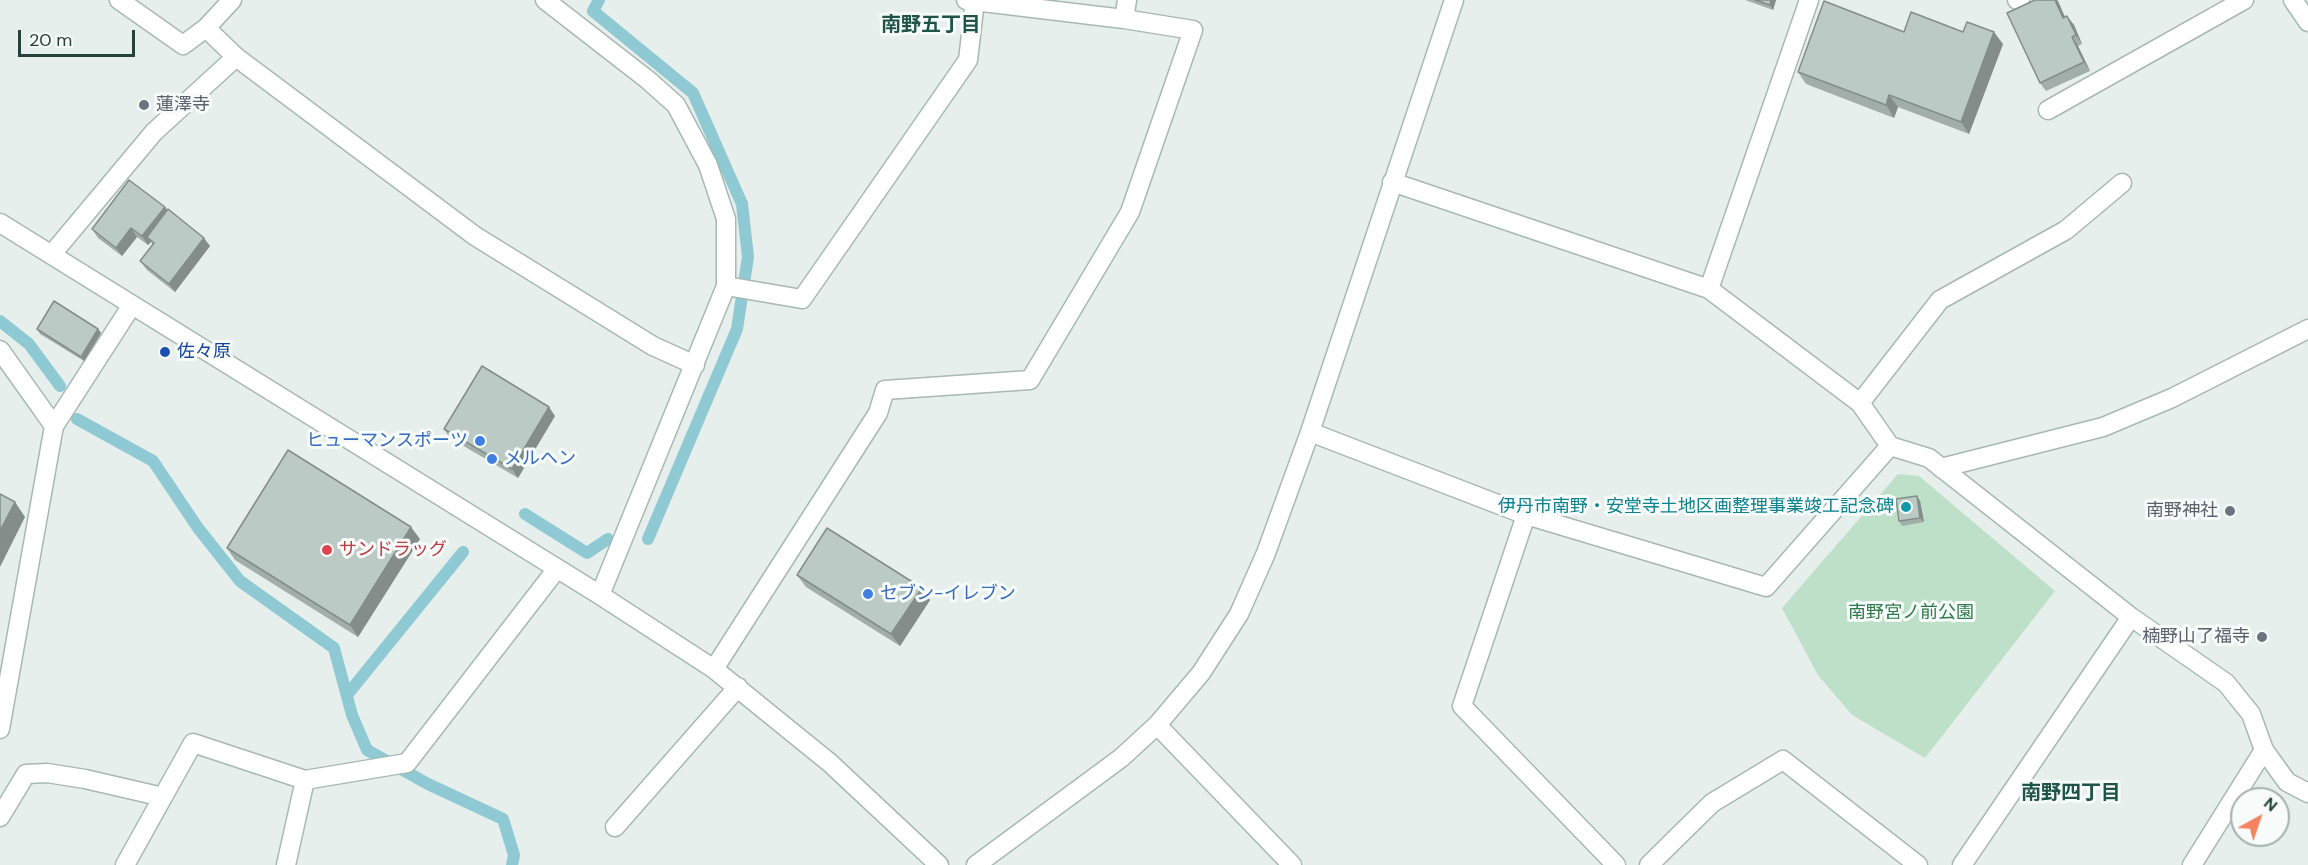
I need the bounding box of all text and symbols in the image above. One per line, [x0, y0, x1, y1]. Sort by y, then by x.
district label: 南野五丁目 [881, 14, 981, 38]
scale bar [21, 18, 138, 56]
text: 20 m [29, 28, 72, 52]
place label: 蓮澤寺 [156, 94, 210, 116]
marker: 蓮澤寺 [137, 98, 151, 112]
place label: 佐々原 [177, 341, 231, 363]
marker: 佐々原 [158, 345, 172, 359]
place label: ヒューマンスポーツ [306, 430, 468, 452]
marker: ヒューマンスポーツ [473, 434, 487, 448]
place label: メルヘン [504, 448, 576, 470]
marker: メルヘン [485, 452, 499, 466]
place label: 伊丹市南野・安堂寺土地区画整理事業竣工記念碑 [1498, 496, 1894, 518]
marker: 伊丹市南野・安堂寺土地区画整理事業竣工記念碑 [1899, 500, 1913, 514]
place label: 南野神社 [2146, 500, 2218, 522]
marker: 南野神社 [2223, 504, 2237, 518]
place label: サンドラッグ [339, 539, 447, 561]
marker: サンドラッグ [320, 543, 334, 557]
place label: セブン-イレブン [880, 583, 1016, 605]
marker: セブン-イレブン [861, 587, 875, 601]
park label: 南野宮ノ前公園 [1848, 602, 1974, 624]
place label: 楠野山了福寺 [2142, 626, 2250, 648]
marker: 楠野山了福寺 [2255, 630, 2269, 644]
district label: 南野四丁目 [2021, 782, 2121, 806]
north arrow [2230, 787, 2290, 847]
text: N [2259, 793, 2282, 816]

